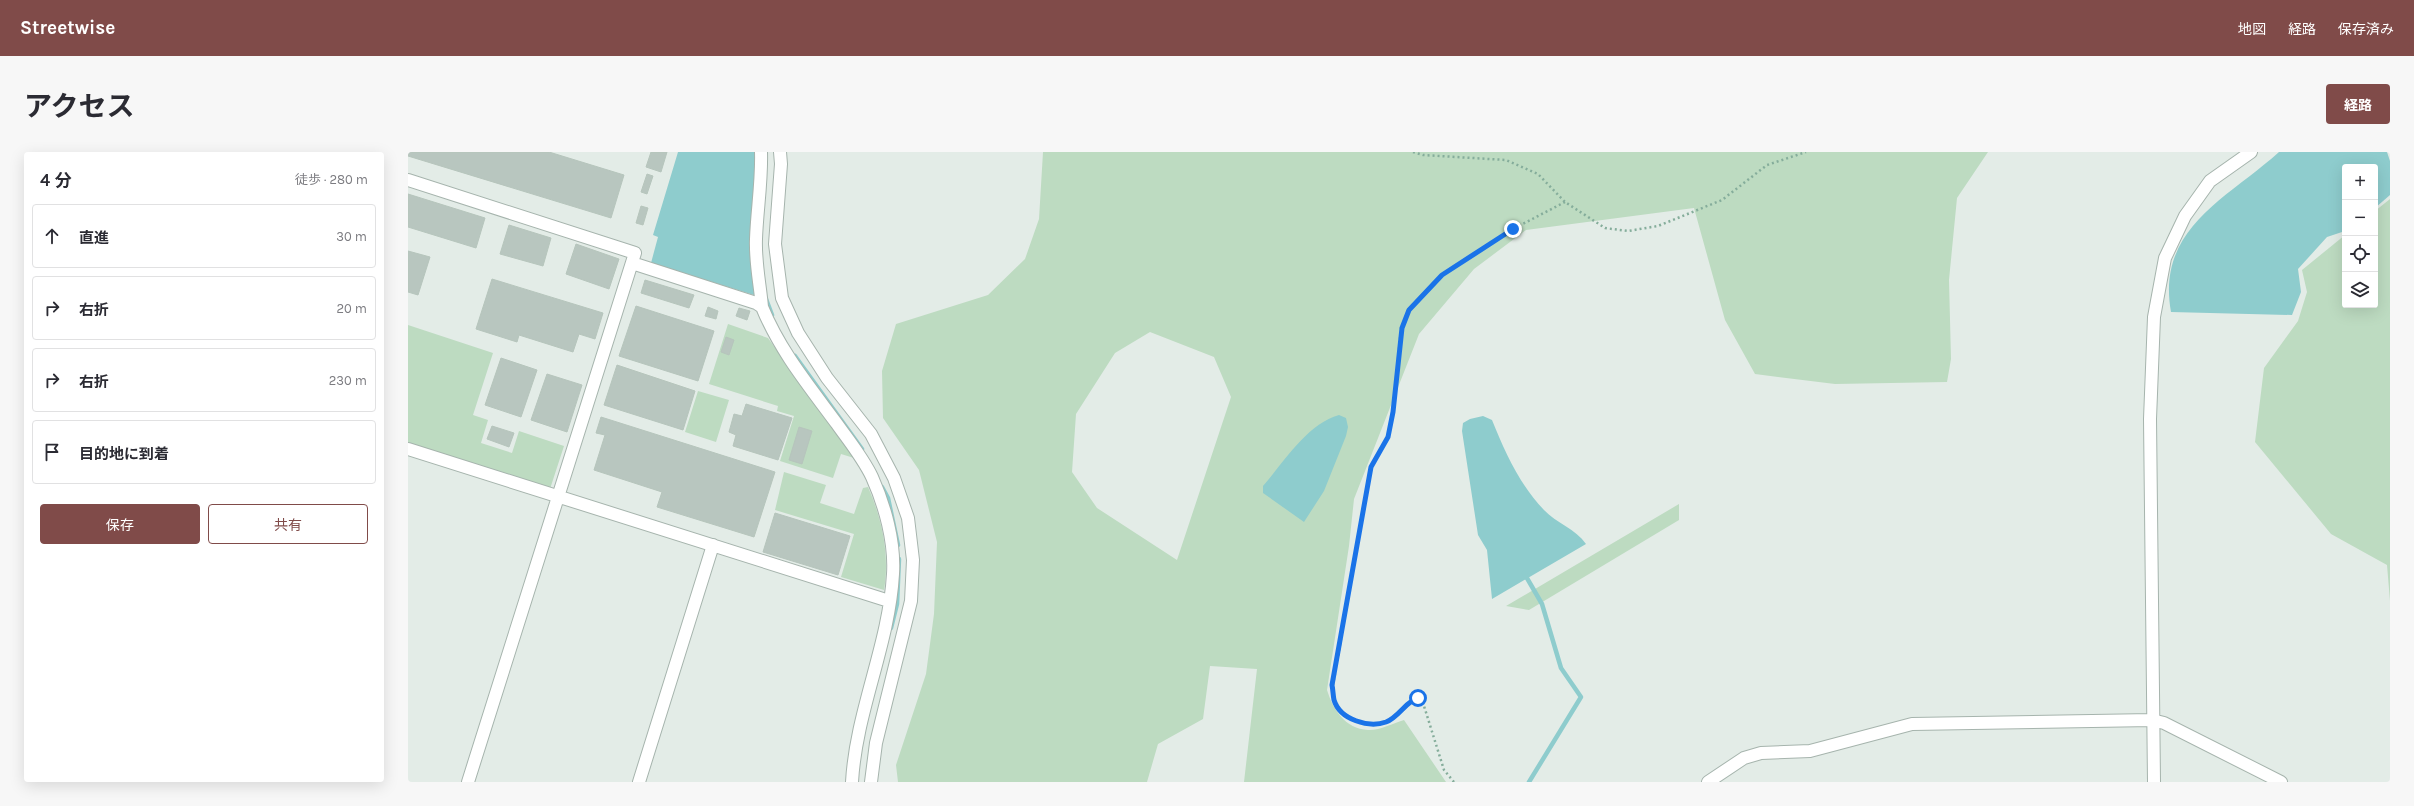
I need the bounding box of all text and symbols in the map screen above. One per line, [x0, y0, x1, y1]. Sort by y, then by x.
text: Streetwise [20, 17, 115, 39]
text: 地図 [2238, 21, 2266, 38]
text: 経路 [2288, 21, 2316, 38]
text: 保存済み [2338, 21, 2394, 38]
button: 経路 [2326, 84, 2390, 124]
text: アクセス [24, 90, 135, 123]
map controls [2342, 164, 2378, 308]
button: + [2342, 164, 2378, 200]
text: 4 分 [40, 170, 71, 190]
text: 徒歩 · 280 m [295, 172, 368, 187]
button: − [2342, 200, 2378, 236]
route end [1504, 220, 1522, 238]
icon: ahead [41, 225, 63, 247]
text: 直進 [79, 229, 109, 247]
text: 30 m [336, 229, 367, 244]
button: locate [2342, 236, 2378, 272]
button: layers [2342, 272, 2378, 308]
icon: right [41, 297, 63, 319]
text: 右折 [79, 301, 109, 319]
text: 20 m [337, 301, 367, 316]
icon: right [41, 369, 63, 391]
text: 右折 [79, 373, 109, 391]
text: 230 m [329, 373, 367, 388]
icon: arrive [41, 441, 63, 463]
text: 目的地に到着 [79, 445, 169, 463]
button: 保存 [40, 504, 200, 544]
button: 共有 [208, 504, 368, 544]
route start [1409, 689, 1427, 707]

